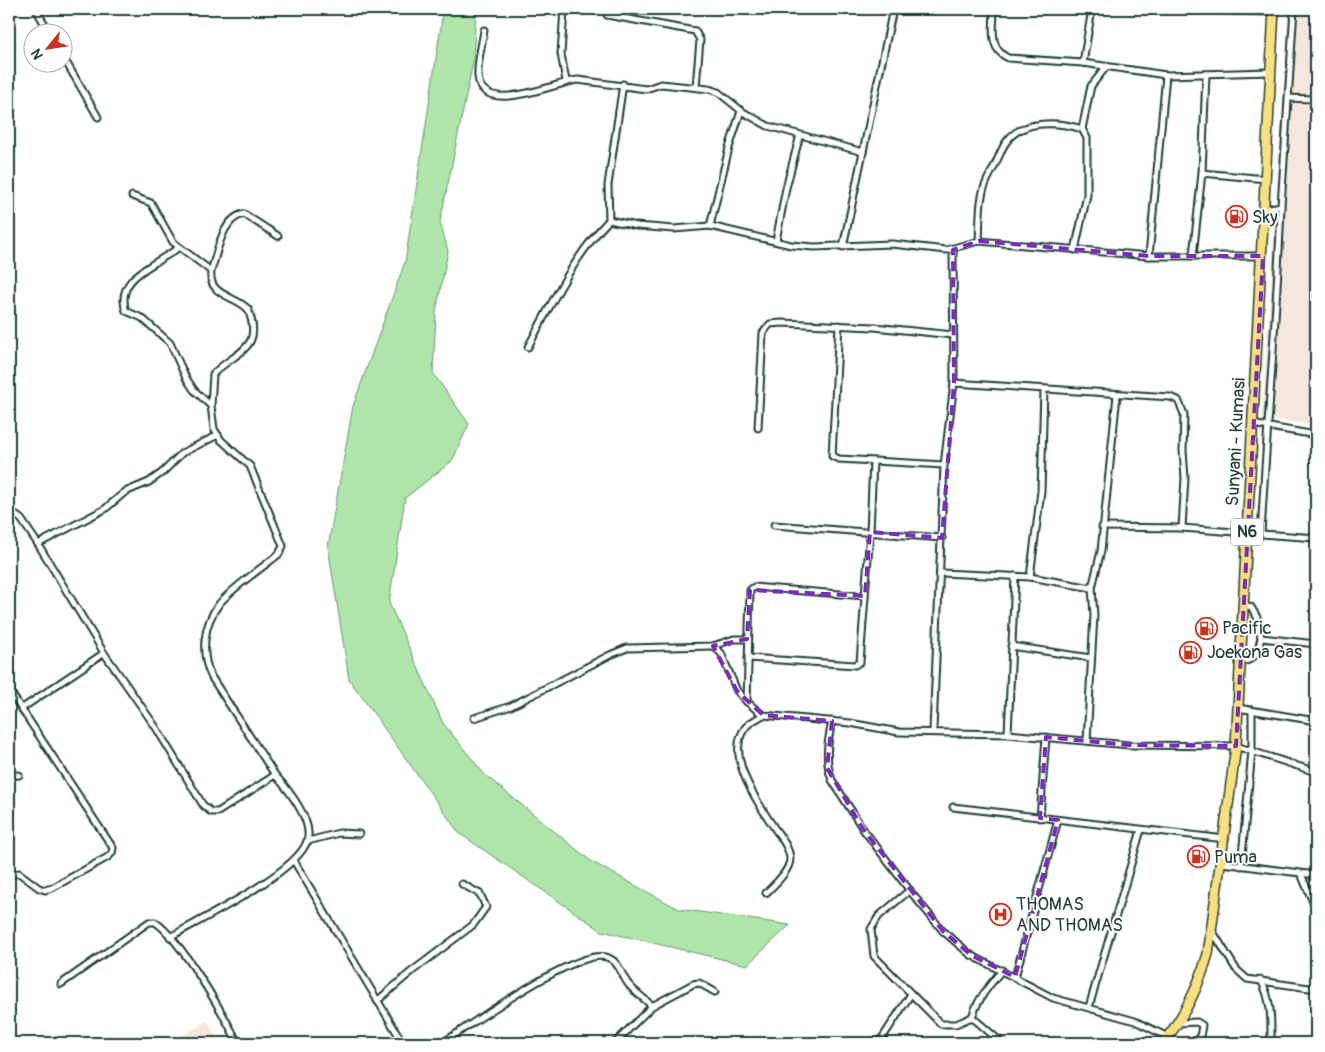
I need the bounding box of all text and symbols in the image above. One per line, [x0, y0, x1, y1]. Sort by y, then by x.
north arrow [22, 22, 72, 72]
text: N [27, 46, 47, 63]
fuel station icon: Sky [1224, 205, 1248, 229]
place label: Sky [1252, 206, 1278, 229]
street label: Sunyani - Kumasi [1221, 377, 1251, 507]
road number: N6 [1231, 518, 1263, 546]
fuel station icon: Pacific [1194, 616, 1218, 640]
place label: Pacific [1222, 617, 1272, 640]
fuel station icon: Joekona Gas [1179, 640, 1203, 664]
place label: Joekona Gas [1207, 641, 1302, 664]
fuel station icon: Puma [1186, 845, 1210, 869]
place label: Puma [1214, 846, 1257, 869]
place label: THOMAS AND THOMAS [1016, 893, 1123, 937]
hospital icon: THOMAS AND THOMAS [988, 902, 1012, 926]

